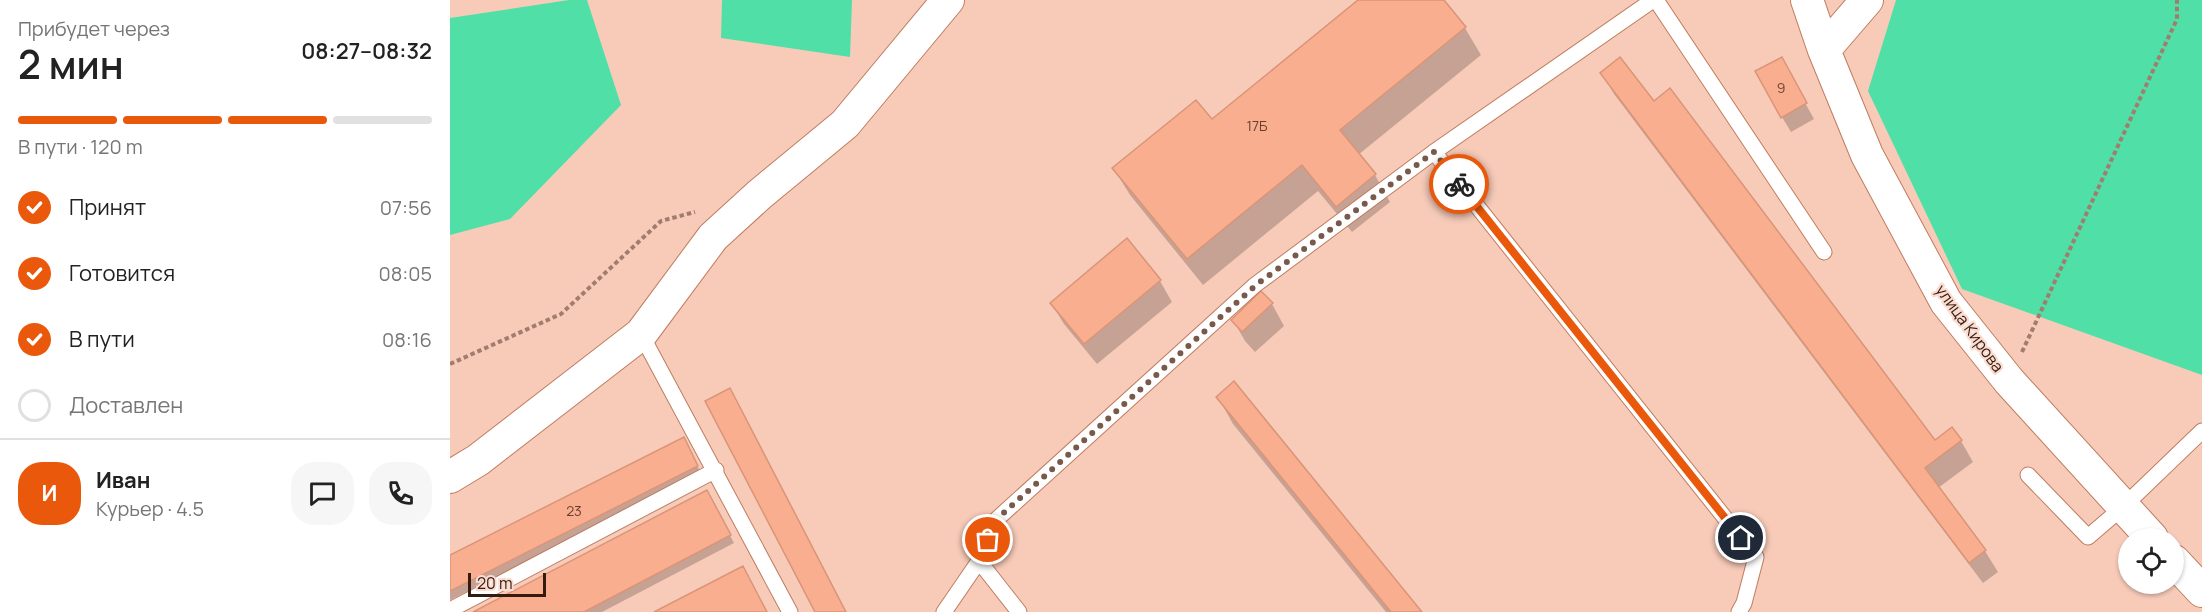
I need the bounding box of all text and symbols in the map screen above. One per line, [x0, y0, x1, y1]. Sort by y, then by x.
text: Прибудет через [18, 15, 170, 42]
text: 08:27–08:32 [301, 36, 432, 66]
text: 2 мин [18, 37, 124, 91]
house number: 9 [1777, 78, 1785, 97]
house number: 17Б [1247, 116, 1268, 135]
text: В пути · 120 m [18, 133, 143, 160]
courier [1429, 154, 1489, 214]
icon: bike [1443, 168, 1476, 201]
icon: check [18, 191, 51, 224]
text: Принят [69, 192, 146, 222]
text: 07:56 [380, 194, 432, 221]
icon: check [18, 257, 51, 290]
text: Готовится [69, 258, 175, 288]
text: 08:05 [378, 260, 432, 287]
street label: улица Кирова [1931, 280, 2009, 376]
icon: check [18, 323, 51, 356]
text: В пути [69, 324, 135, 354]
text: 08:16 [382, 326, 432, 353]
text: Доставлен [69, 390, 183, 420]
button: chat [291, 462, 354, 525]
button: phone [369, 462, 432, 525]
text: Иван [96, 465, 150, 495]
text: И [42, 478, 57, 508]
text: Курьер · 4.5 [96, 495, 204, 522]
house number: 23 [566, 501, 582, 520]
pin [1715, 512, 1766, 563]
pin [962, 514, 1013, 565]
icon: home [1724, 521, 1757, 554]
icon: bag [971, 523, 1004, 556]
map controls [2118, 528, 2184, 594]
button: locate [2118, 528, 2184, 594]
scale bar [468, 570, 546, 598]
text: 20 m [477, 572, 513, 594]

